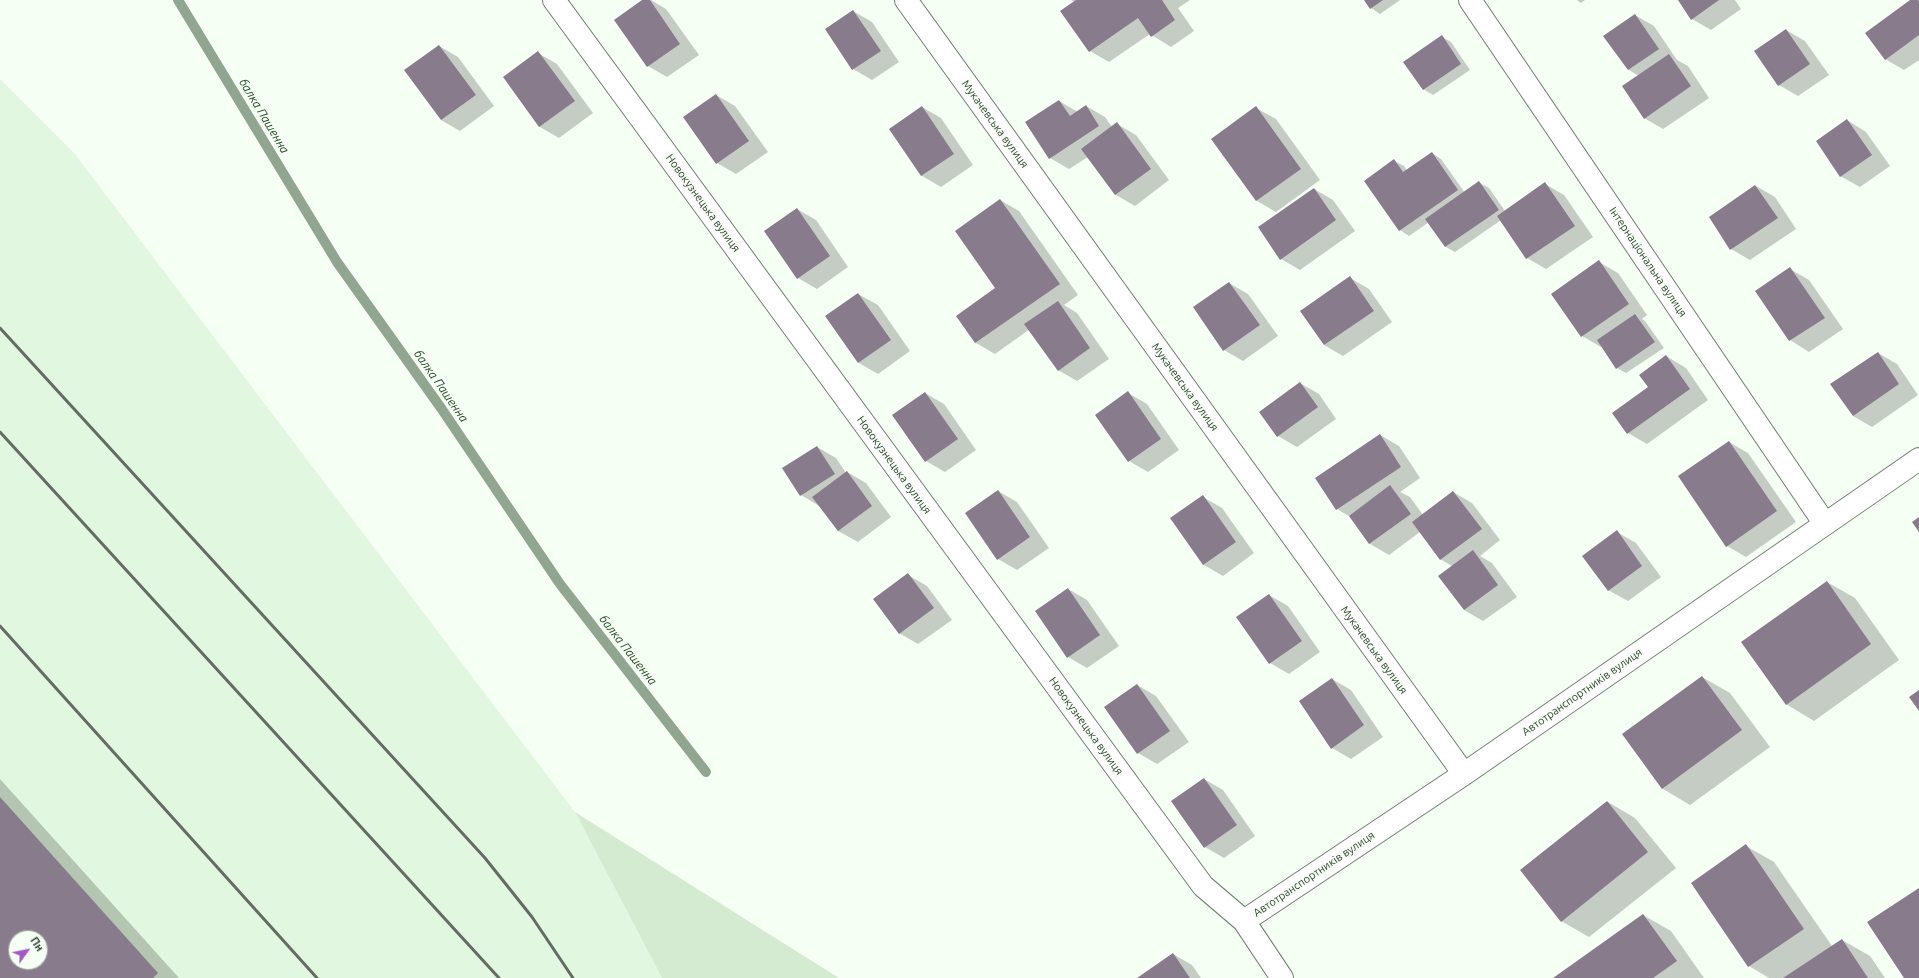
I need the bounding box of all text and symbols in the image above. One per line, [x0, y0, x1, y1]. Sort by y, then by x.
water label: балка Пашенна [236, 76, 292, 156]
street label: Мукачевська вулиця [959, 78, 1031, 170]
street label: Новокузнецька вулиця [663, 151, 743, 255]
street label: Інтернаціональна вулиця [1606, 205, 1690, 319]
street label: Мукачевська вулиця [1149, 341, 1221, 433]
water label: балка Пашенна [411, 347, 471, 425]
street label: Новокузнецька вулиця [854, 413, 934, 517]
street label: Мукачевська вулиця [1338, 604, 1410, 696]
water label: балка Пашенна [596, 612, 660, 688]
street label: Автотранспортників вулиця [1519, 645, 1645, 739]
street label: Новокузнецька вулиця [1046, 674, 1126, 778]
street label: Автотранспортників вулиця [1251, 828, 1377, 920]
north arrow [8, 930, 48, 970]
text: Пн [28, 935, 46, 953]

